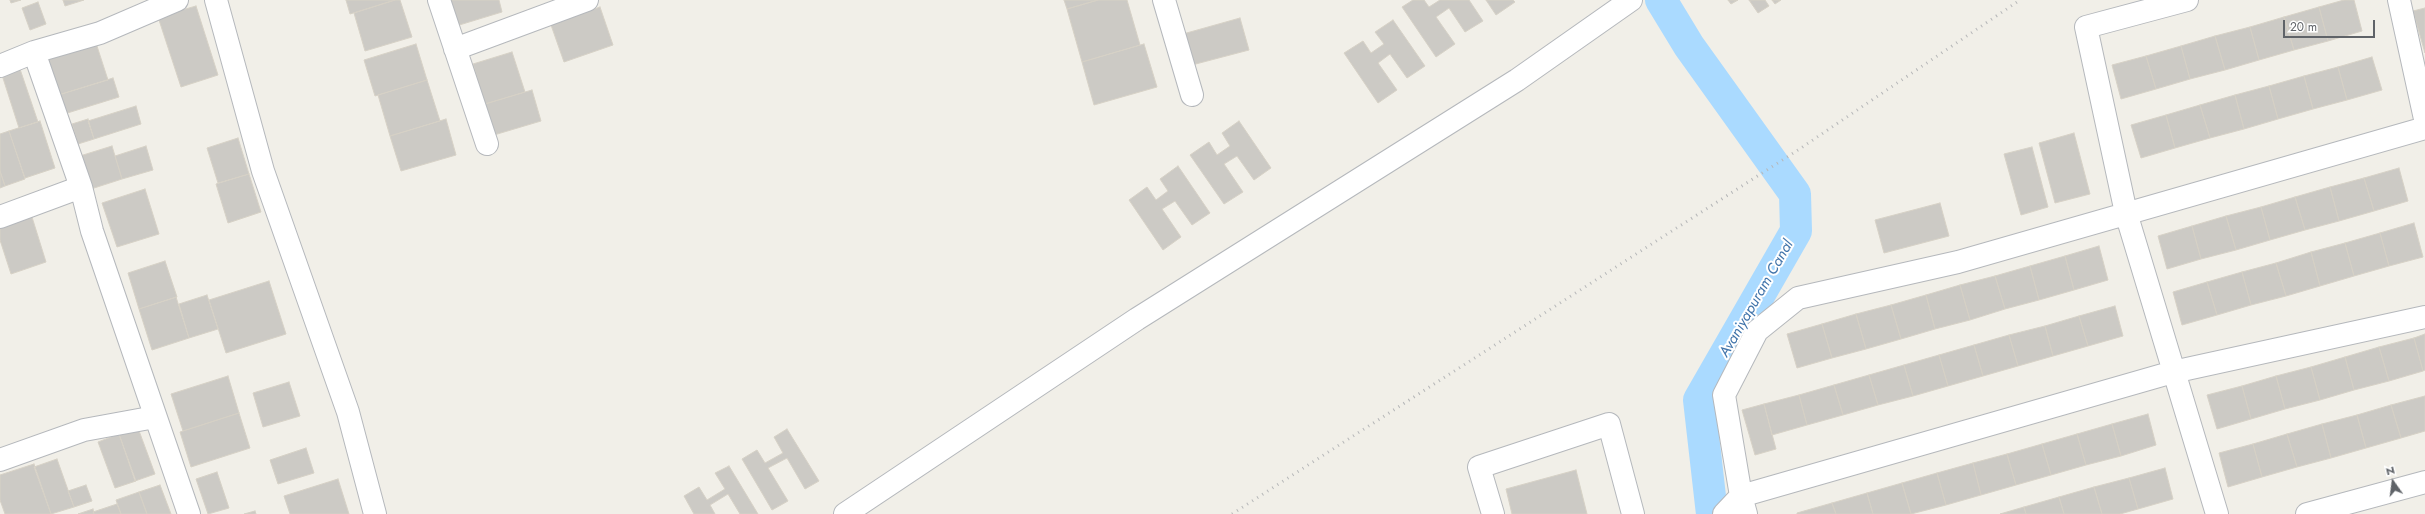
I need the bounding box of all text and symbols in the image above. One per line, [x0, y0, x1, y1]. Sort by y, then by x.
scale bar [2285, 12, 2377, 38]
text: 20 m [2290, 18, 2317, 36]
water label: Avaniyapuram Canal [1716, 237, 1798, 361]
north arrow [2373, 462, 2413, 502]
text: N [2384, 462, 2396, 479]

